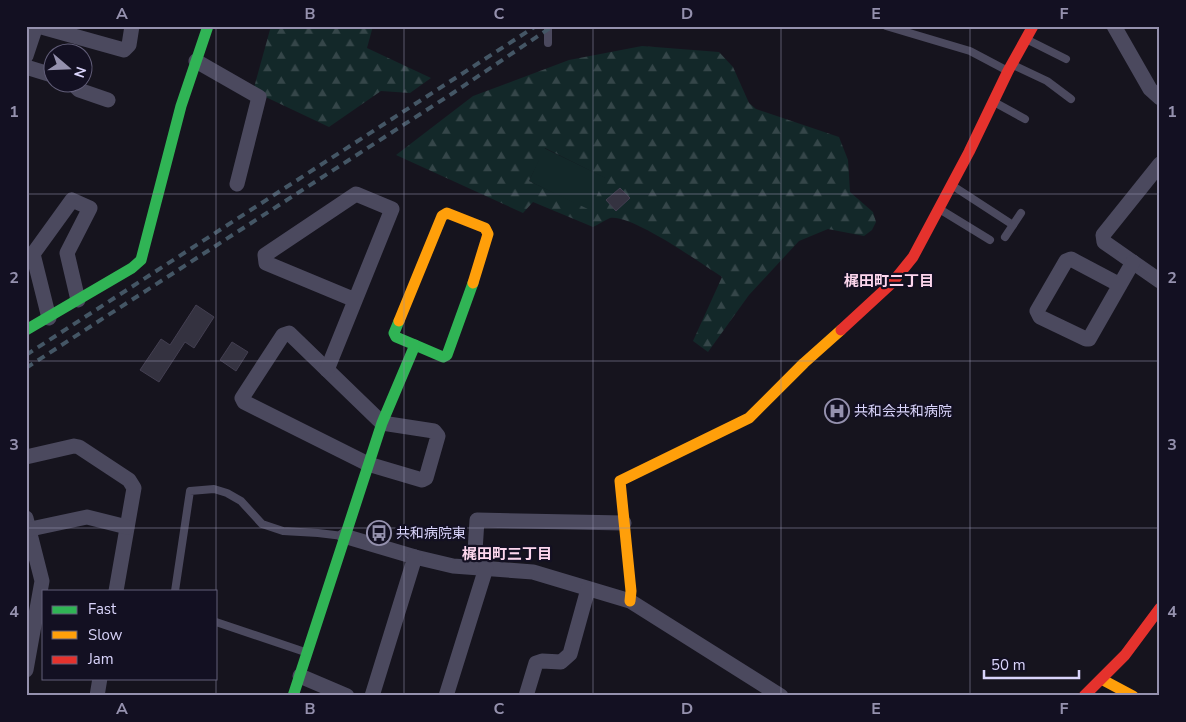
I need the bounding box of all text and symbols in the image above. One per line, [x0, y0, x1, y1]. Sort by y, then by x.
text: A [116, 3, 128, 25]
text: B [304, 3, 316, 25]
text: C [494, 3, 505, 25]
text: D [681, 3, 693, 25]
text: E [871, 3, 881, 25]
text: F [1060, 3, 1069, 25]
north arrow [42, 42, 92, 92]
text: N [69, 64, 91, 80]
text: 1 [9, 101, 19, 123]
text: 1 [1167, 101, 1177, 123]
text: 2 [9, 267, 19, 289]
text: 2 [1167, 267, 1177, 289]
district label: 梶田町二丁目 [844, 271, 934, 291]
hospital icon: 共和会共和病院 [824, 398, 850, 424]
place label: 共和会共和病院 [854, 402, 952, 421]
text: 3 [9, 434, 19, 456]
text: 3 [1167, 434, 1177, 456]
bus stop icon: 共和病院東 [366, 520, 392, 546]
place label: 共和病院東 [396, 524, 466, 543]
district label: 梶田町三丁目 [462, 544, 552, 564]
legend [42, 590, 218, 680]
text: Fast [88, 599, 117, 619]
text: 4 [9, 601, 19, 623]
text: 4 [1167, 601, 1177, 623]
text: Slow [88, 625, 123, 645]
scale bar [984, 647, 1078, 679]
text: Jam [87, 649, 114, 669]
text: 50 m [991, 655, 1026, 675]
text: A [116, 698, 128, 720]
text: B [304, 698, 316, 720]
text: C [494, 698, 505, 720]
text: D [681, 698, 693, 720]
text: E [871, 698, 881, 720]
text: F [1060, 698, 1069, 720]

